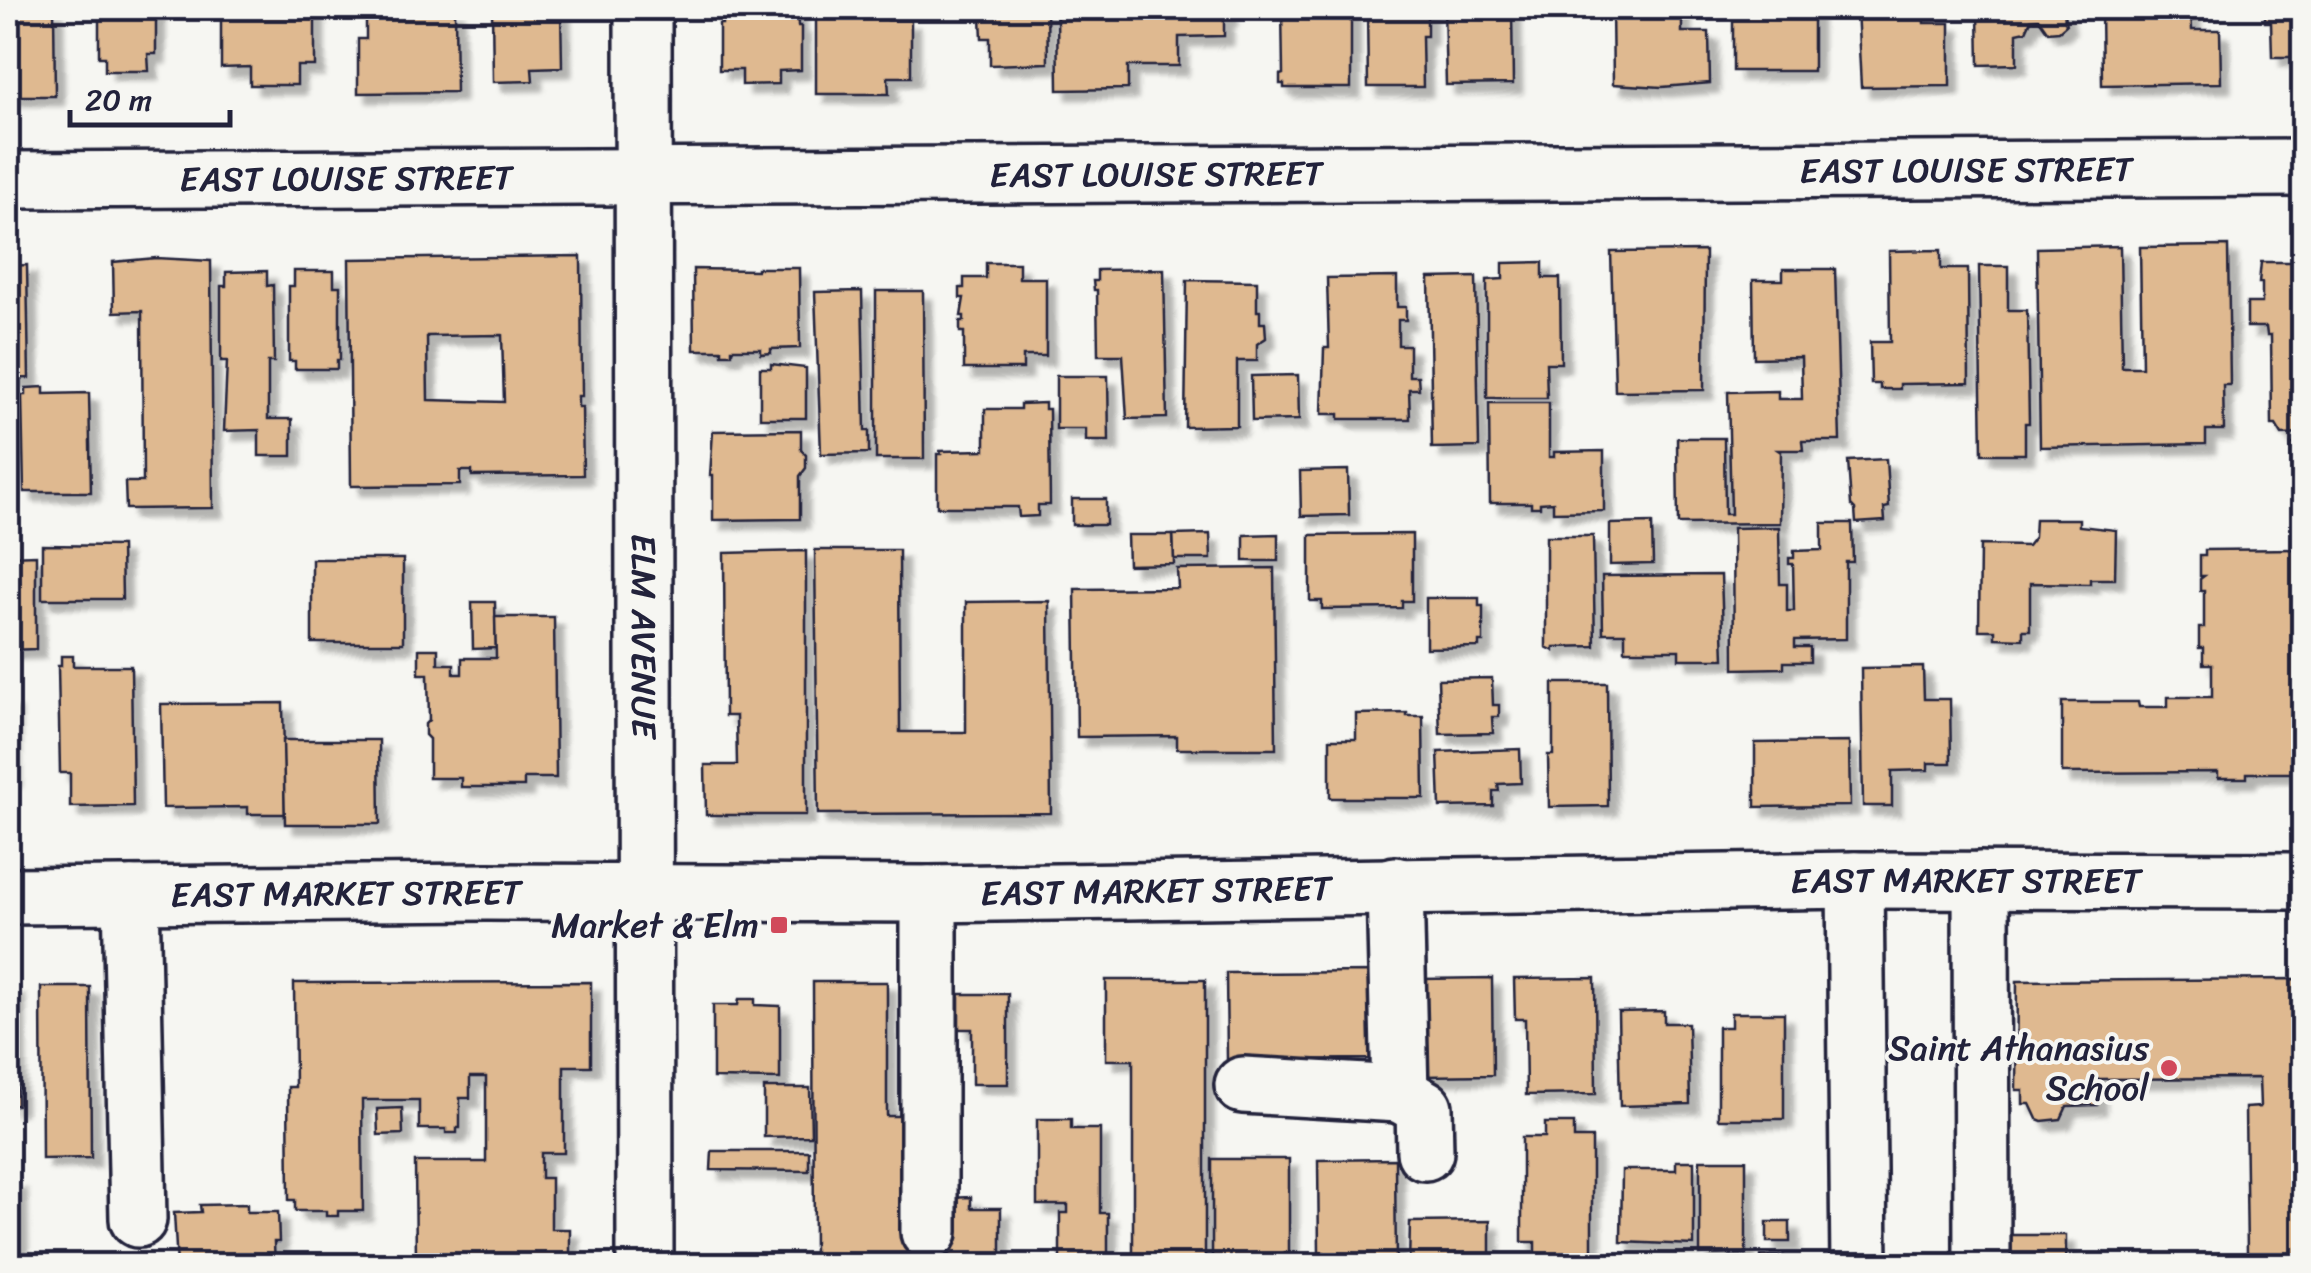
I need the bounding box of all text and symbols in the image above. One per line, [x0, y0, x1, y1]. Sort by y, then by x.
scale bar [70, 65, 230, 127]
text: 20 m [85, 73, 152, 127]
street label: EAST LOUISE STREET [1799, 138, 2135, 202]
street label: EAST LOUISE STREET [989, 142, 1325, 206]
street label: EAST LOUISE STREET [179, 146, 515, 210]
street label: ELM AVENUE [613, 534, 675, 741]
street label: EAST MARKET STREET [1790, 849, 2144, 912]
street label: EAST MARKET STREET [980, 857, 1335, 924]
street label: EAST MARKET STREET [170, 861, 524, 926]
place label: Market & Elm [551, 894, 759, 956]
marker: Market & Elm [768, 914, 790, 936]
place label: Saint Athanasius School [1888, 1017, 2150, 1119]
marker: Saint Athanasius School [2158, 1057, 2180, 1079]

